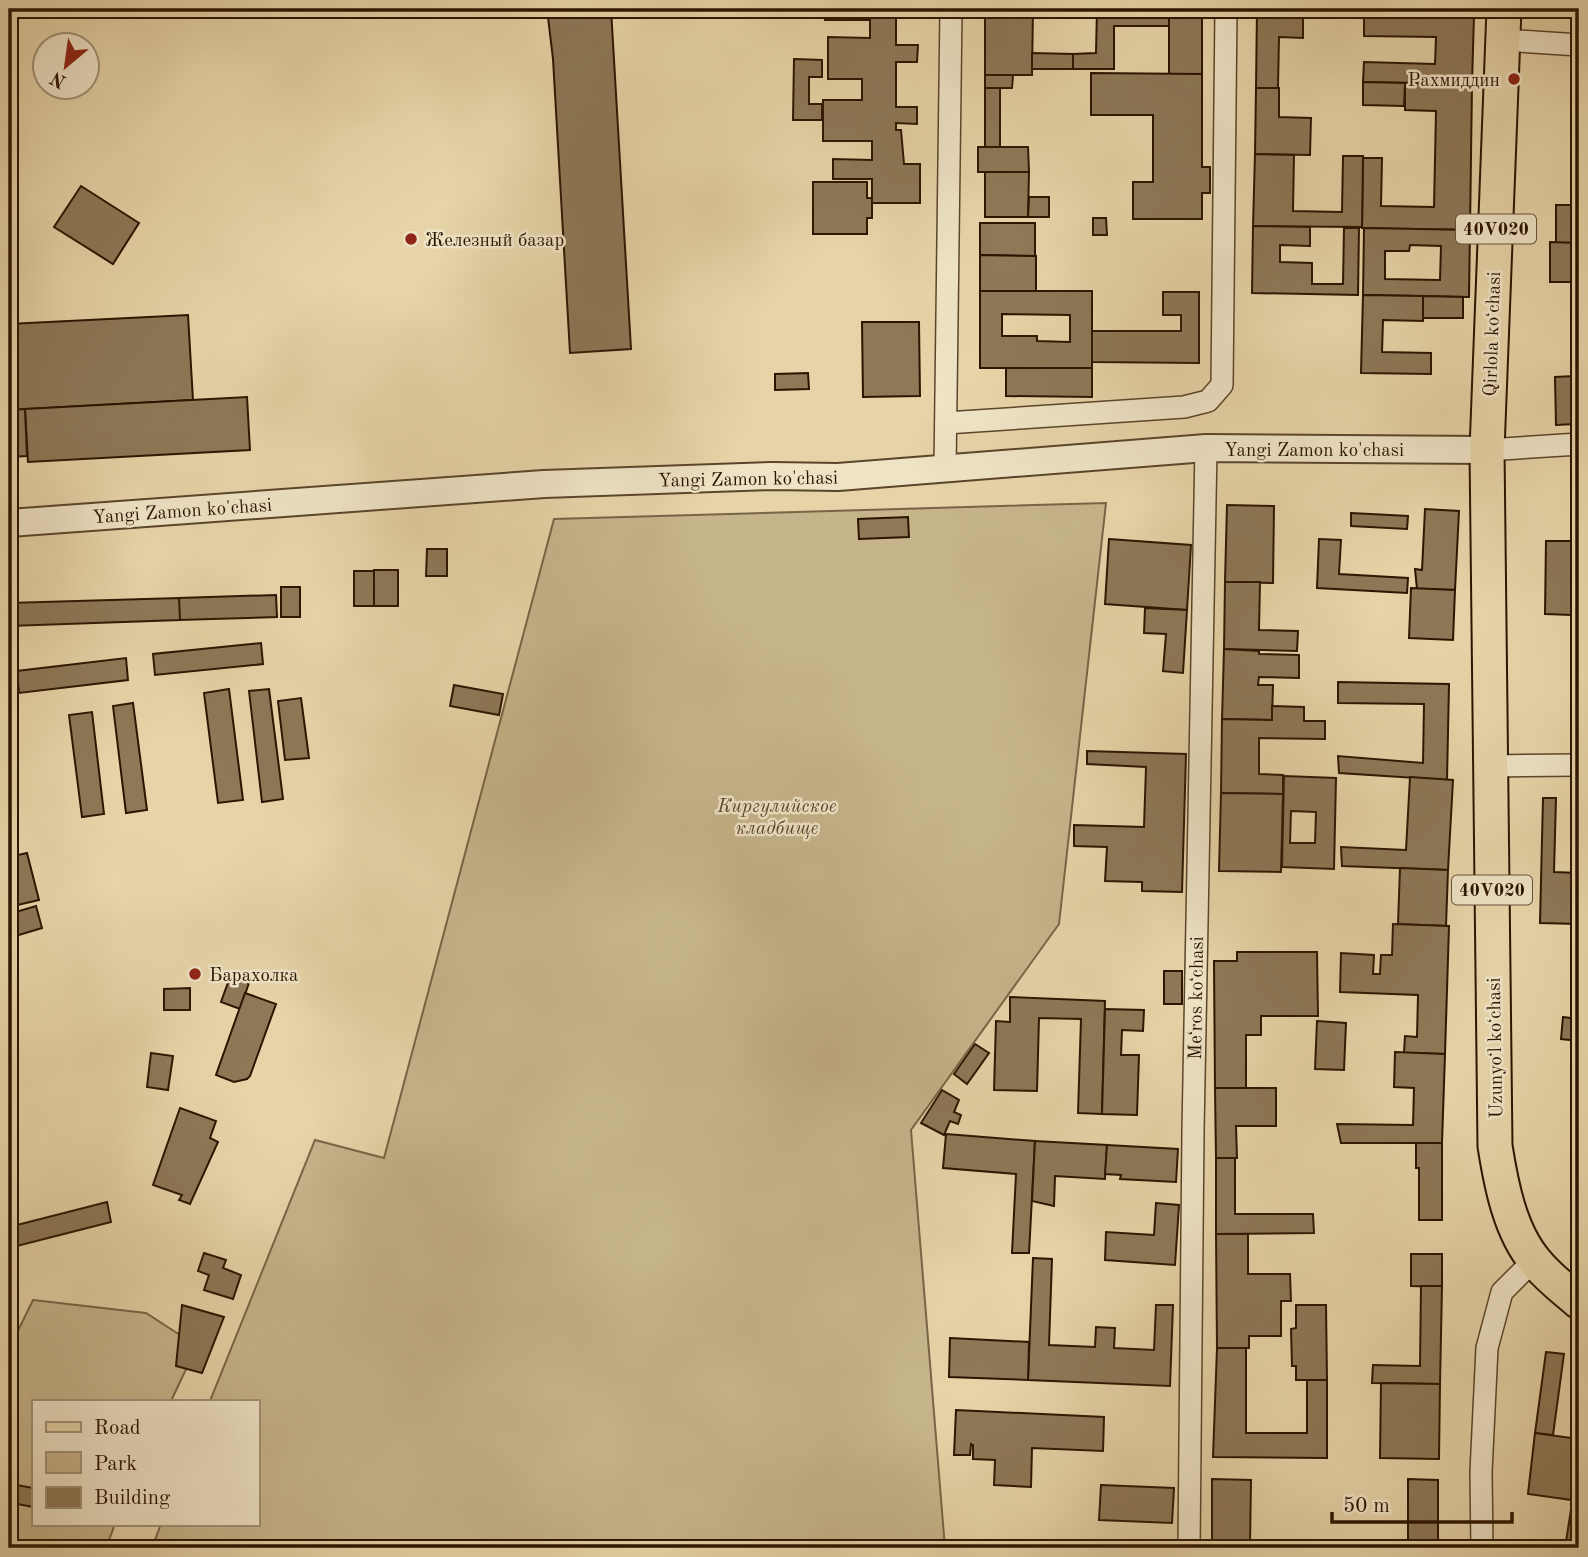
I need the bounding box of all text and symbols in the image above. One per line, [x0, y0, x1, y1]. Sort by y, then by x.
north arrow [32, 32, 102, 102]
text: N [48, 67, 70, 91]
marker: Рахмиддин [1506, 71, 1522, 87]
place label: Рахмиддин [1407, 72, 1500, 91]
road number: 40V020 [1456, 214, 1536, 244]
marker: Железный базар [403, 231, 419, 247]
place label: Железный базар [425, 232, 564, 251]
street label: Qirlola koʻchasi [1482, 271, 1505, 397]
street label: Yangi Zamon ko'chasi [1224, 442, 1404, 461]
street label: Yangi Zamon ko'chasi [658, 469, 838, 492]
street label: Yangi Zamon ko'chasi [92, 497, 273, 528]
park label: Киргулийское кладбище [717, 798, 837, 839]
road number: 40V020 [1452, 876, 1532, 904]
street label: Meʻros koʻchasi [1187, 936, 1208, 1060]
marker: Барахолка [187, 966, 203, 982]
place label: Барахолка [209, 967, 299, 986]
street label: Uzunyoʻl koʻchasi [1486, 977, 1507, 1119]
legend [32, 1400, 259, 1526]
text: Road [94, 1418, 141, 1439]
text: Park [94, 1454, 137, 1475]
scale bar [1332, 1480, 1513, 1524]
text: Building [94, 1488, 171, 1509]
text: 50 m [1343, 1496, 1390, 1517]

